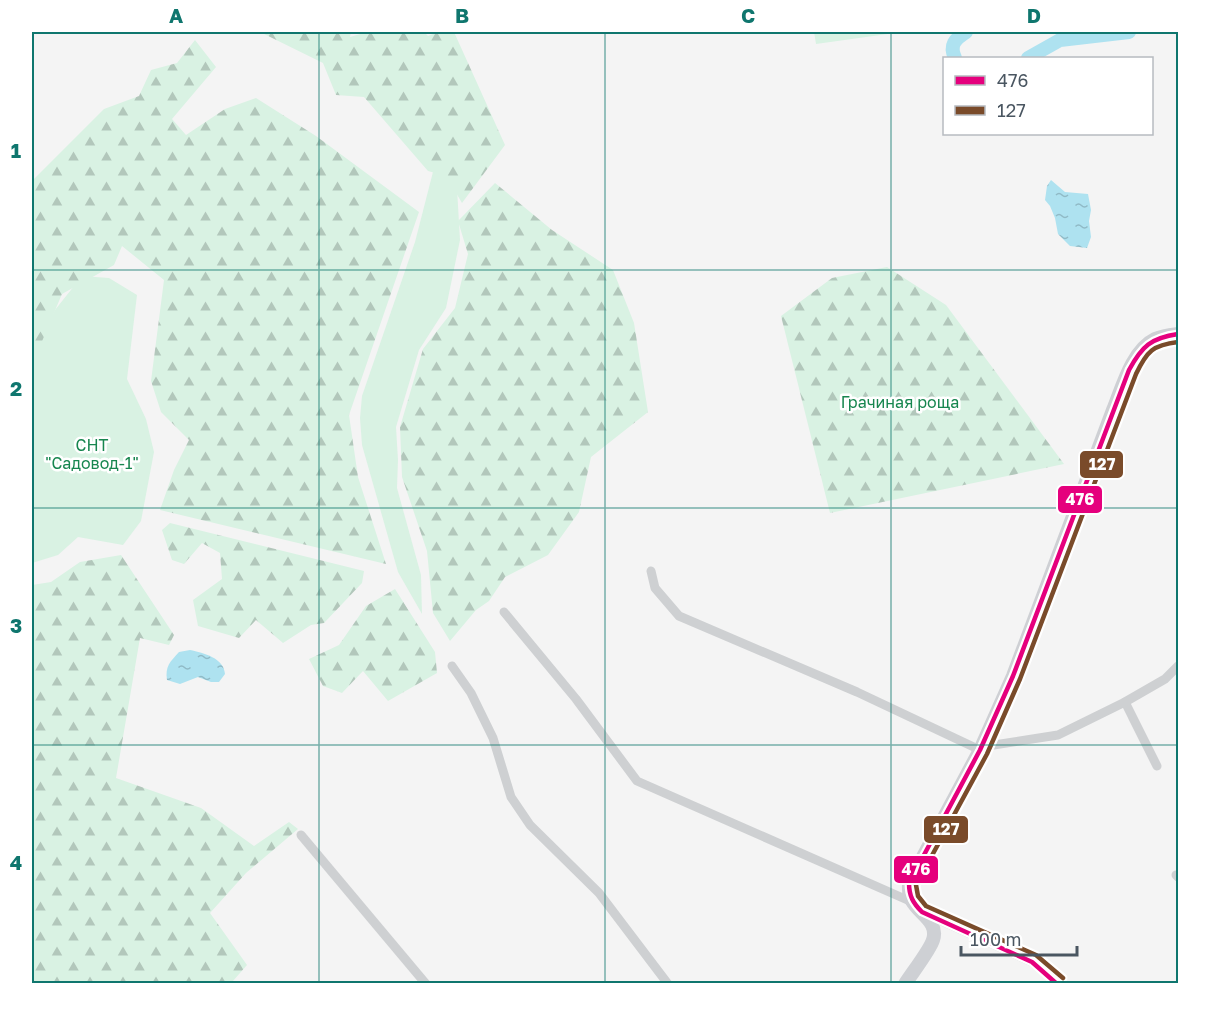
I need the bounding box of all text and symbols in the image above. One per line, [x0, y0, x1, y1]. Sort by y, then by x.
text: A [169, 3, 183, 27]
text: B [455, 3, 469, 27]
text: C [741, 3, 755, 27]
text: D [1027, 3, 1041, 27]
legend [943, 57, 1153, 135]
text: 476 [997, 69, 1028, 91]
text: 127 [997, 99, 1026, 121]
text: 1 [11, 138, 21, 162]
text: 2 [10, 376, 22, 400]
park label: Грачиная роща [841, 392, 959, 412]
park label: СНТ "Садовод-1" [45, 435, 139, 473]
line badge: 127 [1079, 450, 1124, 479]
text: 127 [1089, 454, 1116, 474]
line badge: 476 [1057, 485, 1103, 514]
text: 476 [1066, 489, 1094, 509]
text: 3 [10, 613, 22, 637]
line badge: 127 [923, 815, 969, 844]
text: 127 [933, 819, 960, 839]
text: 4 [10, 850, 22, 874]
line badge: 476 [893, 855, 939, 884]
text: 476 [902, 859, 930, 879]
scale bar [961, 919, 1076, 957]
text: 100 m [970, 928, 1021, 950]

